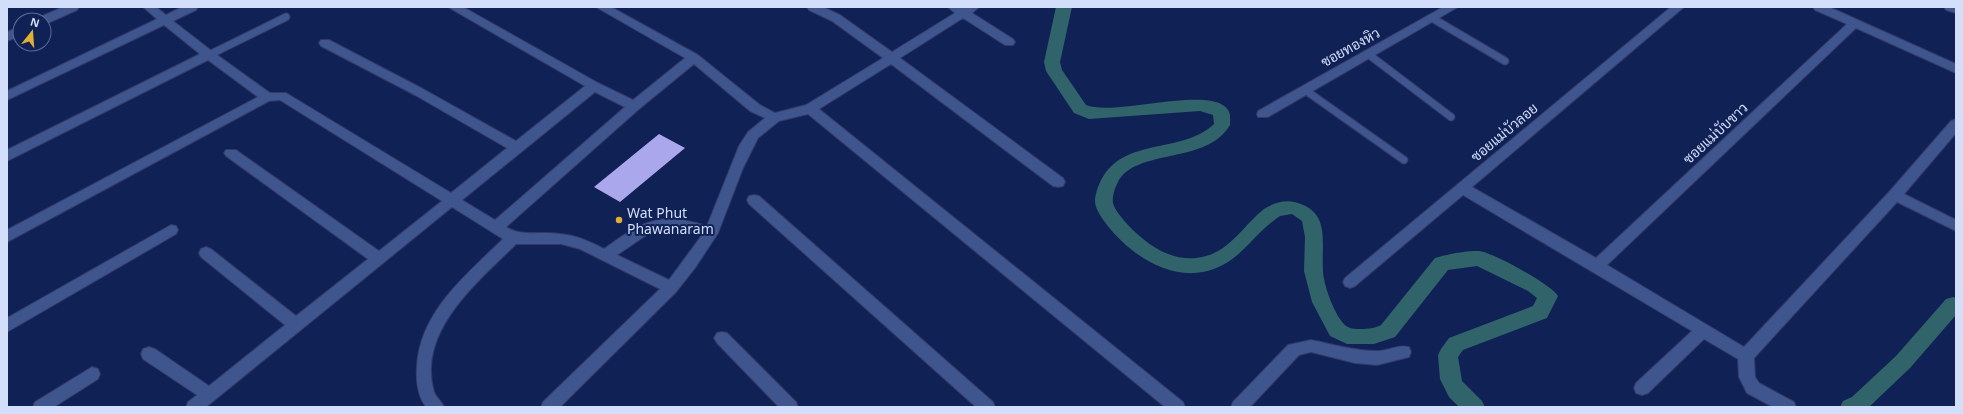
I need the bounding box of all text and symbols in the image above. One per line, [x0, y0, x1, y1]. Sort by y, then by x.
north arrow [12, 12, 52, 52]
text: N [29, 13, 42, 30]
street label: ซอยทองหิว [1317, 23, 1383, 71]
street label: ซอยแม่บัวลอย [1466, 98, 1542, 166]
street label: ซอยแม่บับขาว [1679, 98, 1751, 168]
place label: Wat Phut Phawanaram [627, 203, 714, 238]
marker: Wat Phut Phawanaram [614, 215, 624, 225]

